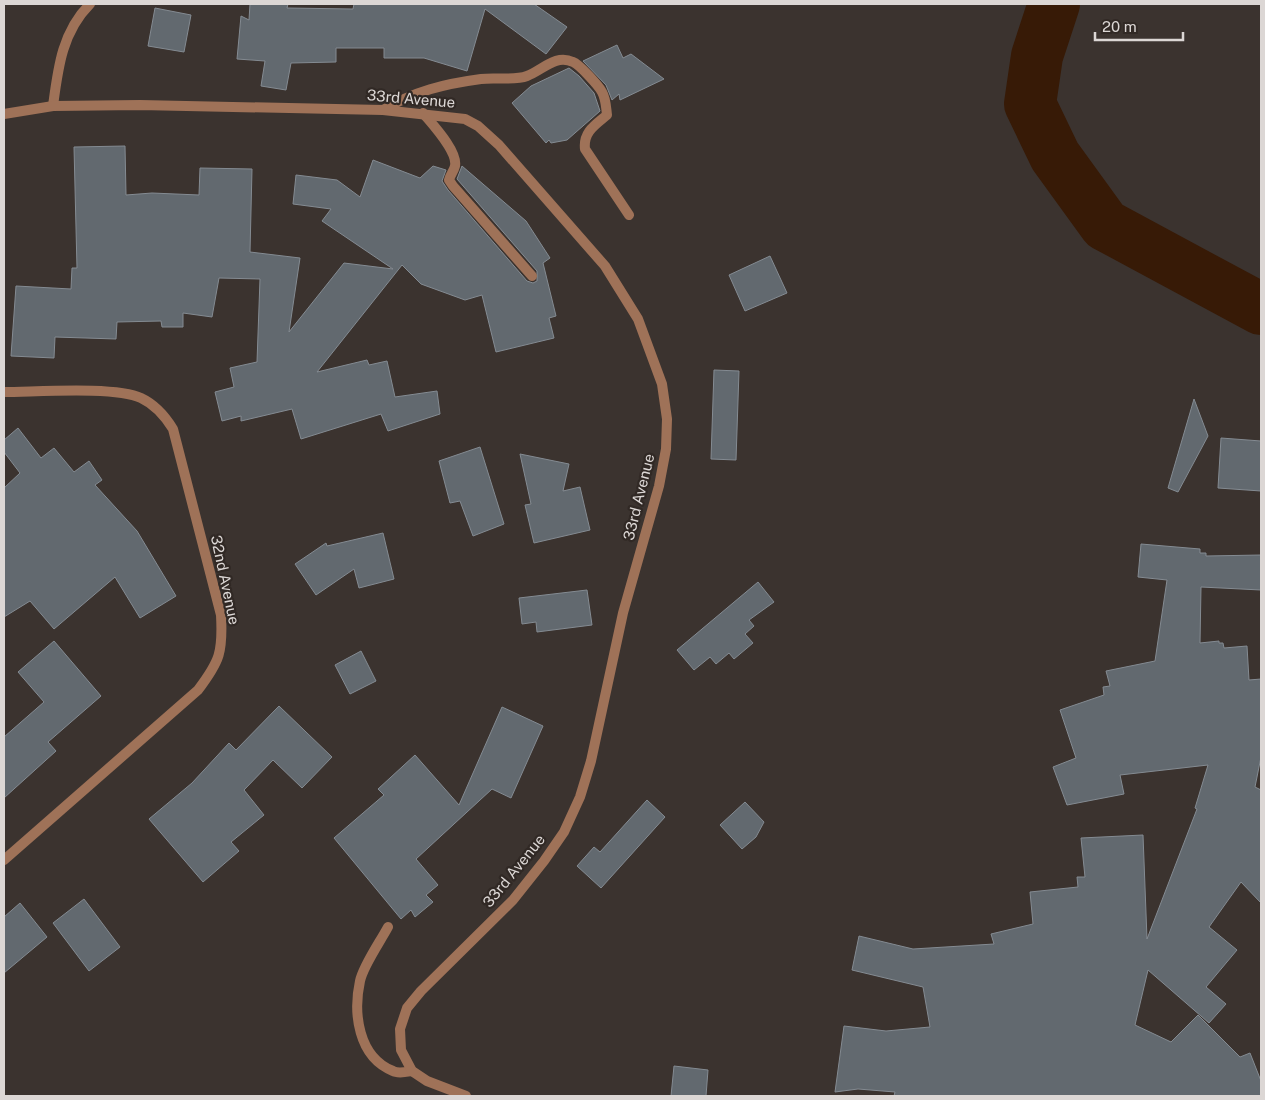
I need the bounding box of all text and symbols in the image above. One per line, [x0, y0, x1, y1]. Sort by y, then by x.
scale bar [1095, 10, 1182, 42]
text: 20 m [1102, 18, 1137, 35]
street label: 33rd Avenue [366, 86, 456, 111]
street label: 33rd Avenue [620, 452, 657, 542]
street label: 32nd Avenue [208, 534, 243, 626]
street label: 33rd Avenue [479, 831, 548, 910]

